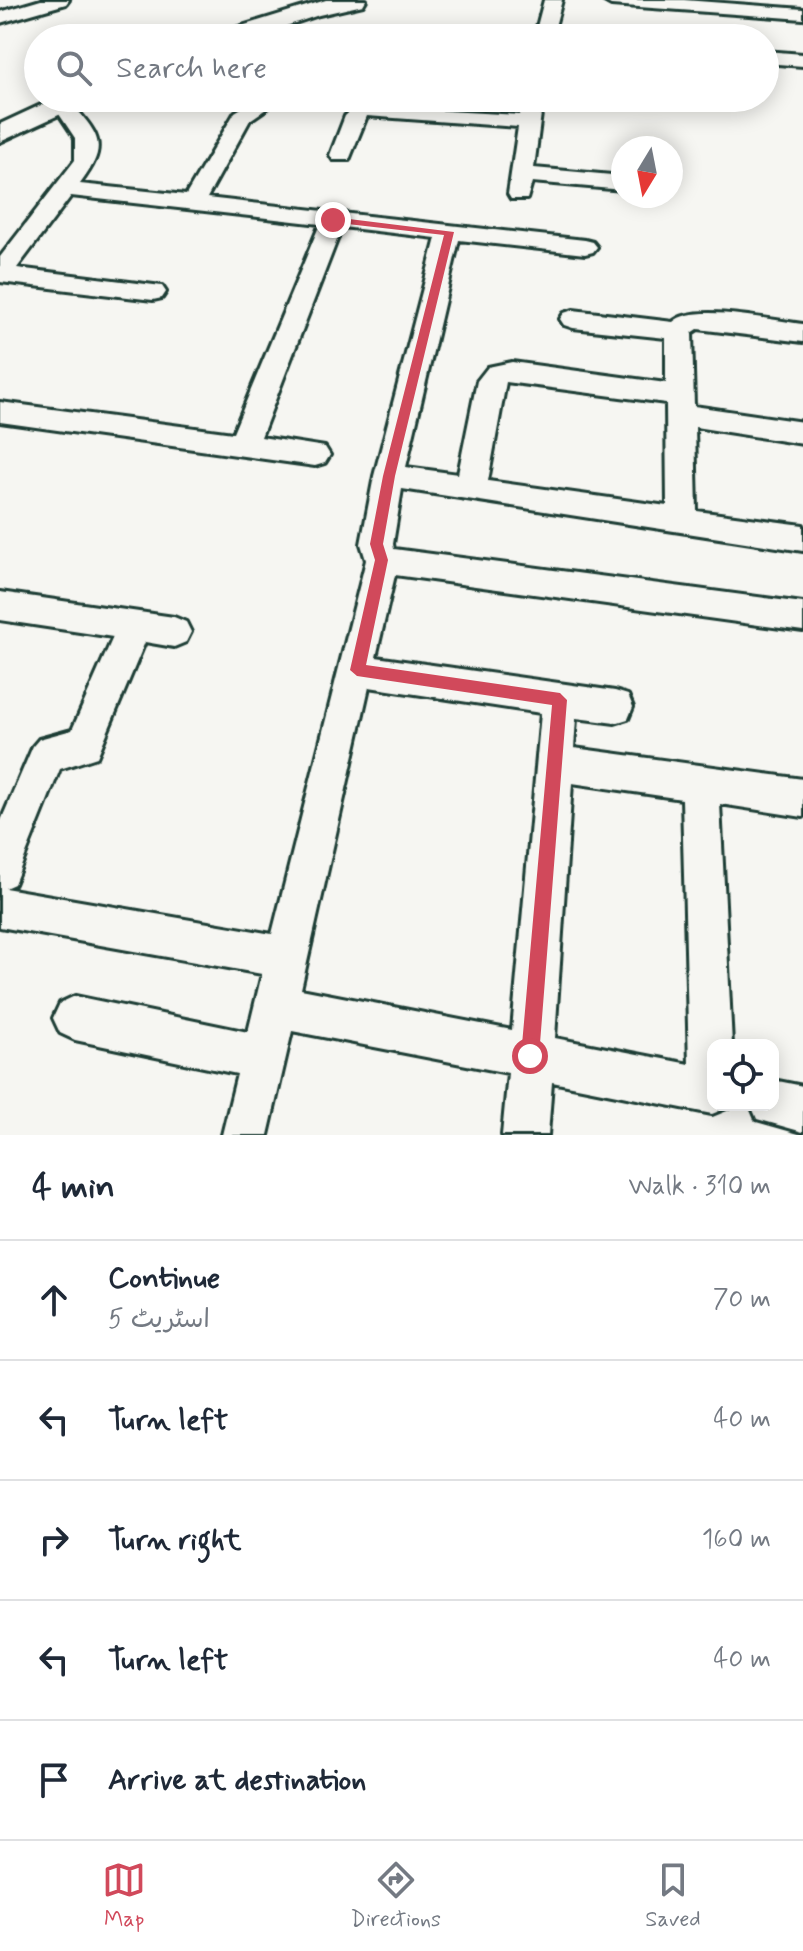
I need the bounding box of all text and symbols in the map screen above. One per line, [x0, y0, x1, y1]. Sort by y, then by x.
search box [24, 24, 779, 112]
icon: search [52, 46, 96, 90]
text: Search here [116, 49, 267, 88]
north arrow [611, 136, 683, 208]
route end [315, 202, 351, 238]
route start [512, 1038, 548, 1074]
map controls [707, 1039, 779, 1111]
button: locate [707, 1039, 779, 1111]
text: 4 min [32, 1165, 115, 1210]
text: Walk · 310 m [629, 1170, 771, 1204]
text: Continue [108, 1259, 220, 1298]
icon: ahead [32, 1278, 76, 1322]
text: 70 m [713, 1283, 771, 1317]
text: اسٹریٹ 5 [108, 1303, 210, 1337]
icon: left [32, 1398, 76, 1442]
text: Turn left [108, 1401, 228, 1440]
text: 40 m [713, 1403, 771, 1437]
icon: right [32, 1518, 76, 1562]
text: Turn right [108, 1521, 241, 1560]
text: 160 m [702, 1523, 771, 1557]
icon: left [32, 1638, 76, 1682]
text: Turn left [108, 1641, 228, 1680]
text: 40 m [713, 1643, 771, 1677]
icon: arrive [32, 1758, 76, 1802]
text: Arrive at destination [108, 1761, 366, 1800]
tab: Map [102, 1858, 146, 1934]
tab: Directions [350, 1858, 441, 1934]
tab: Saved [645, 1858, 701, 1934]

